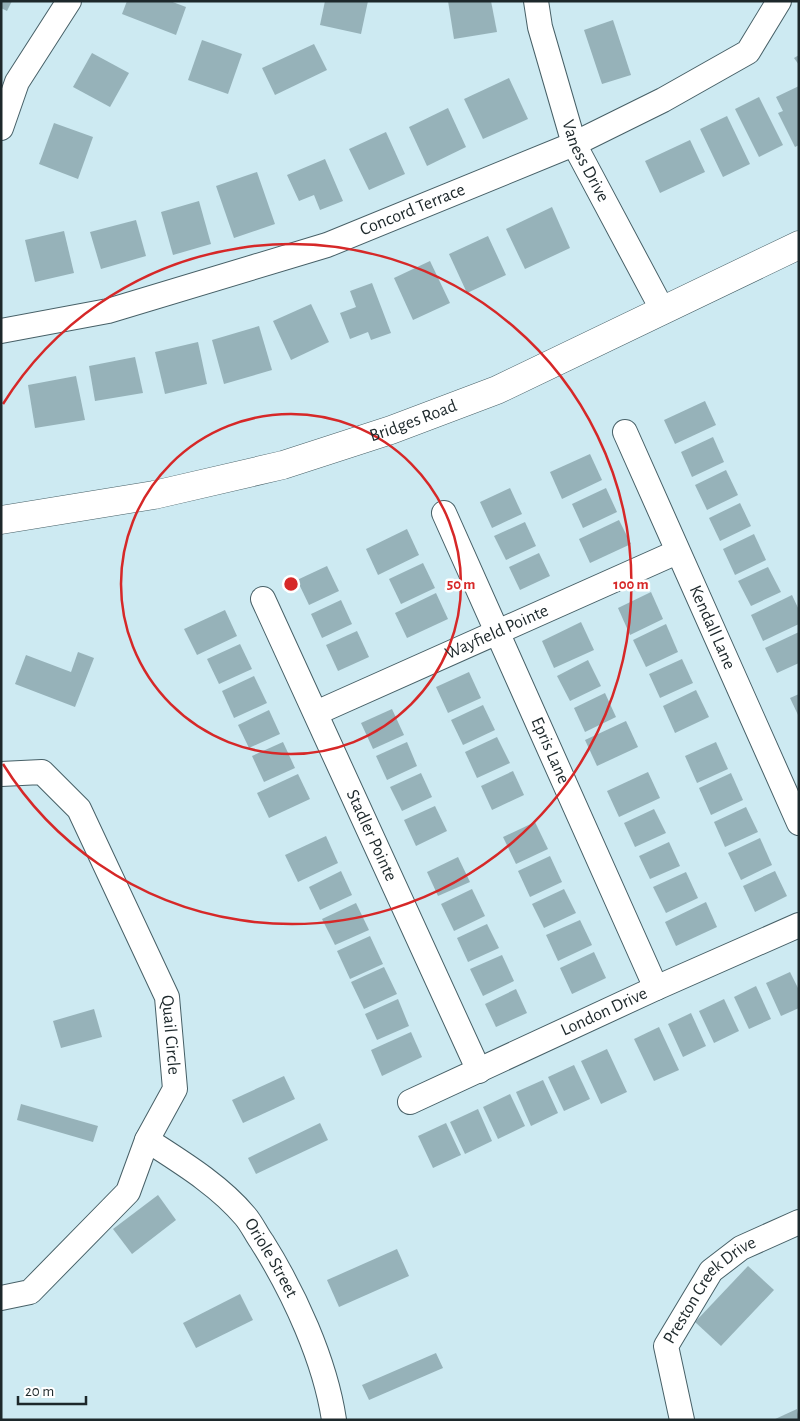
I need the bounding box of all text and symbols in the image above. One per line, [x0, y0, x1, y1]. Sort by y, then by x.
street label: Vaness Drive [559, 118, 612, 205]
street label: Concord Terrace [357, 181, 468, 239]
street label: Bridges Road [367, 397, 459, 445]
centre of rings [282, 575, 300, 593]
text: 50 m [447, 577, 475, 592]
text: 100 m [613, 577, 649, 592]
street label: Kendall Lane [686, 583, 738, 672]
street label: Wayfield Pointe [443, 602, 551, 663]
street label: Epris Lane [527, 714, 573, 786]
street label: Stadler Pointe [343, 787, 400, 884]
street label: London Drive [558, 984, 650, 1040]
street label: Quail Circle [158, 994, 183, 1076]
street label: Oriole Street [241, 1215, 301, 1301]
street label: Preston Creek Drive [660, 1234, 759, 1347]
scale bar [18, 1374, 85, 1406]
text: 20 m [25, 1384, 54, 1399]

